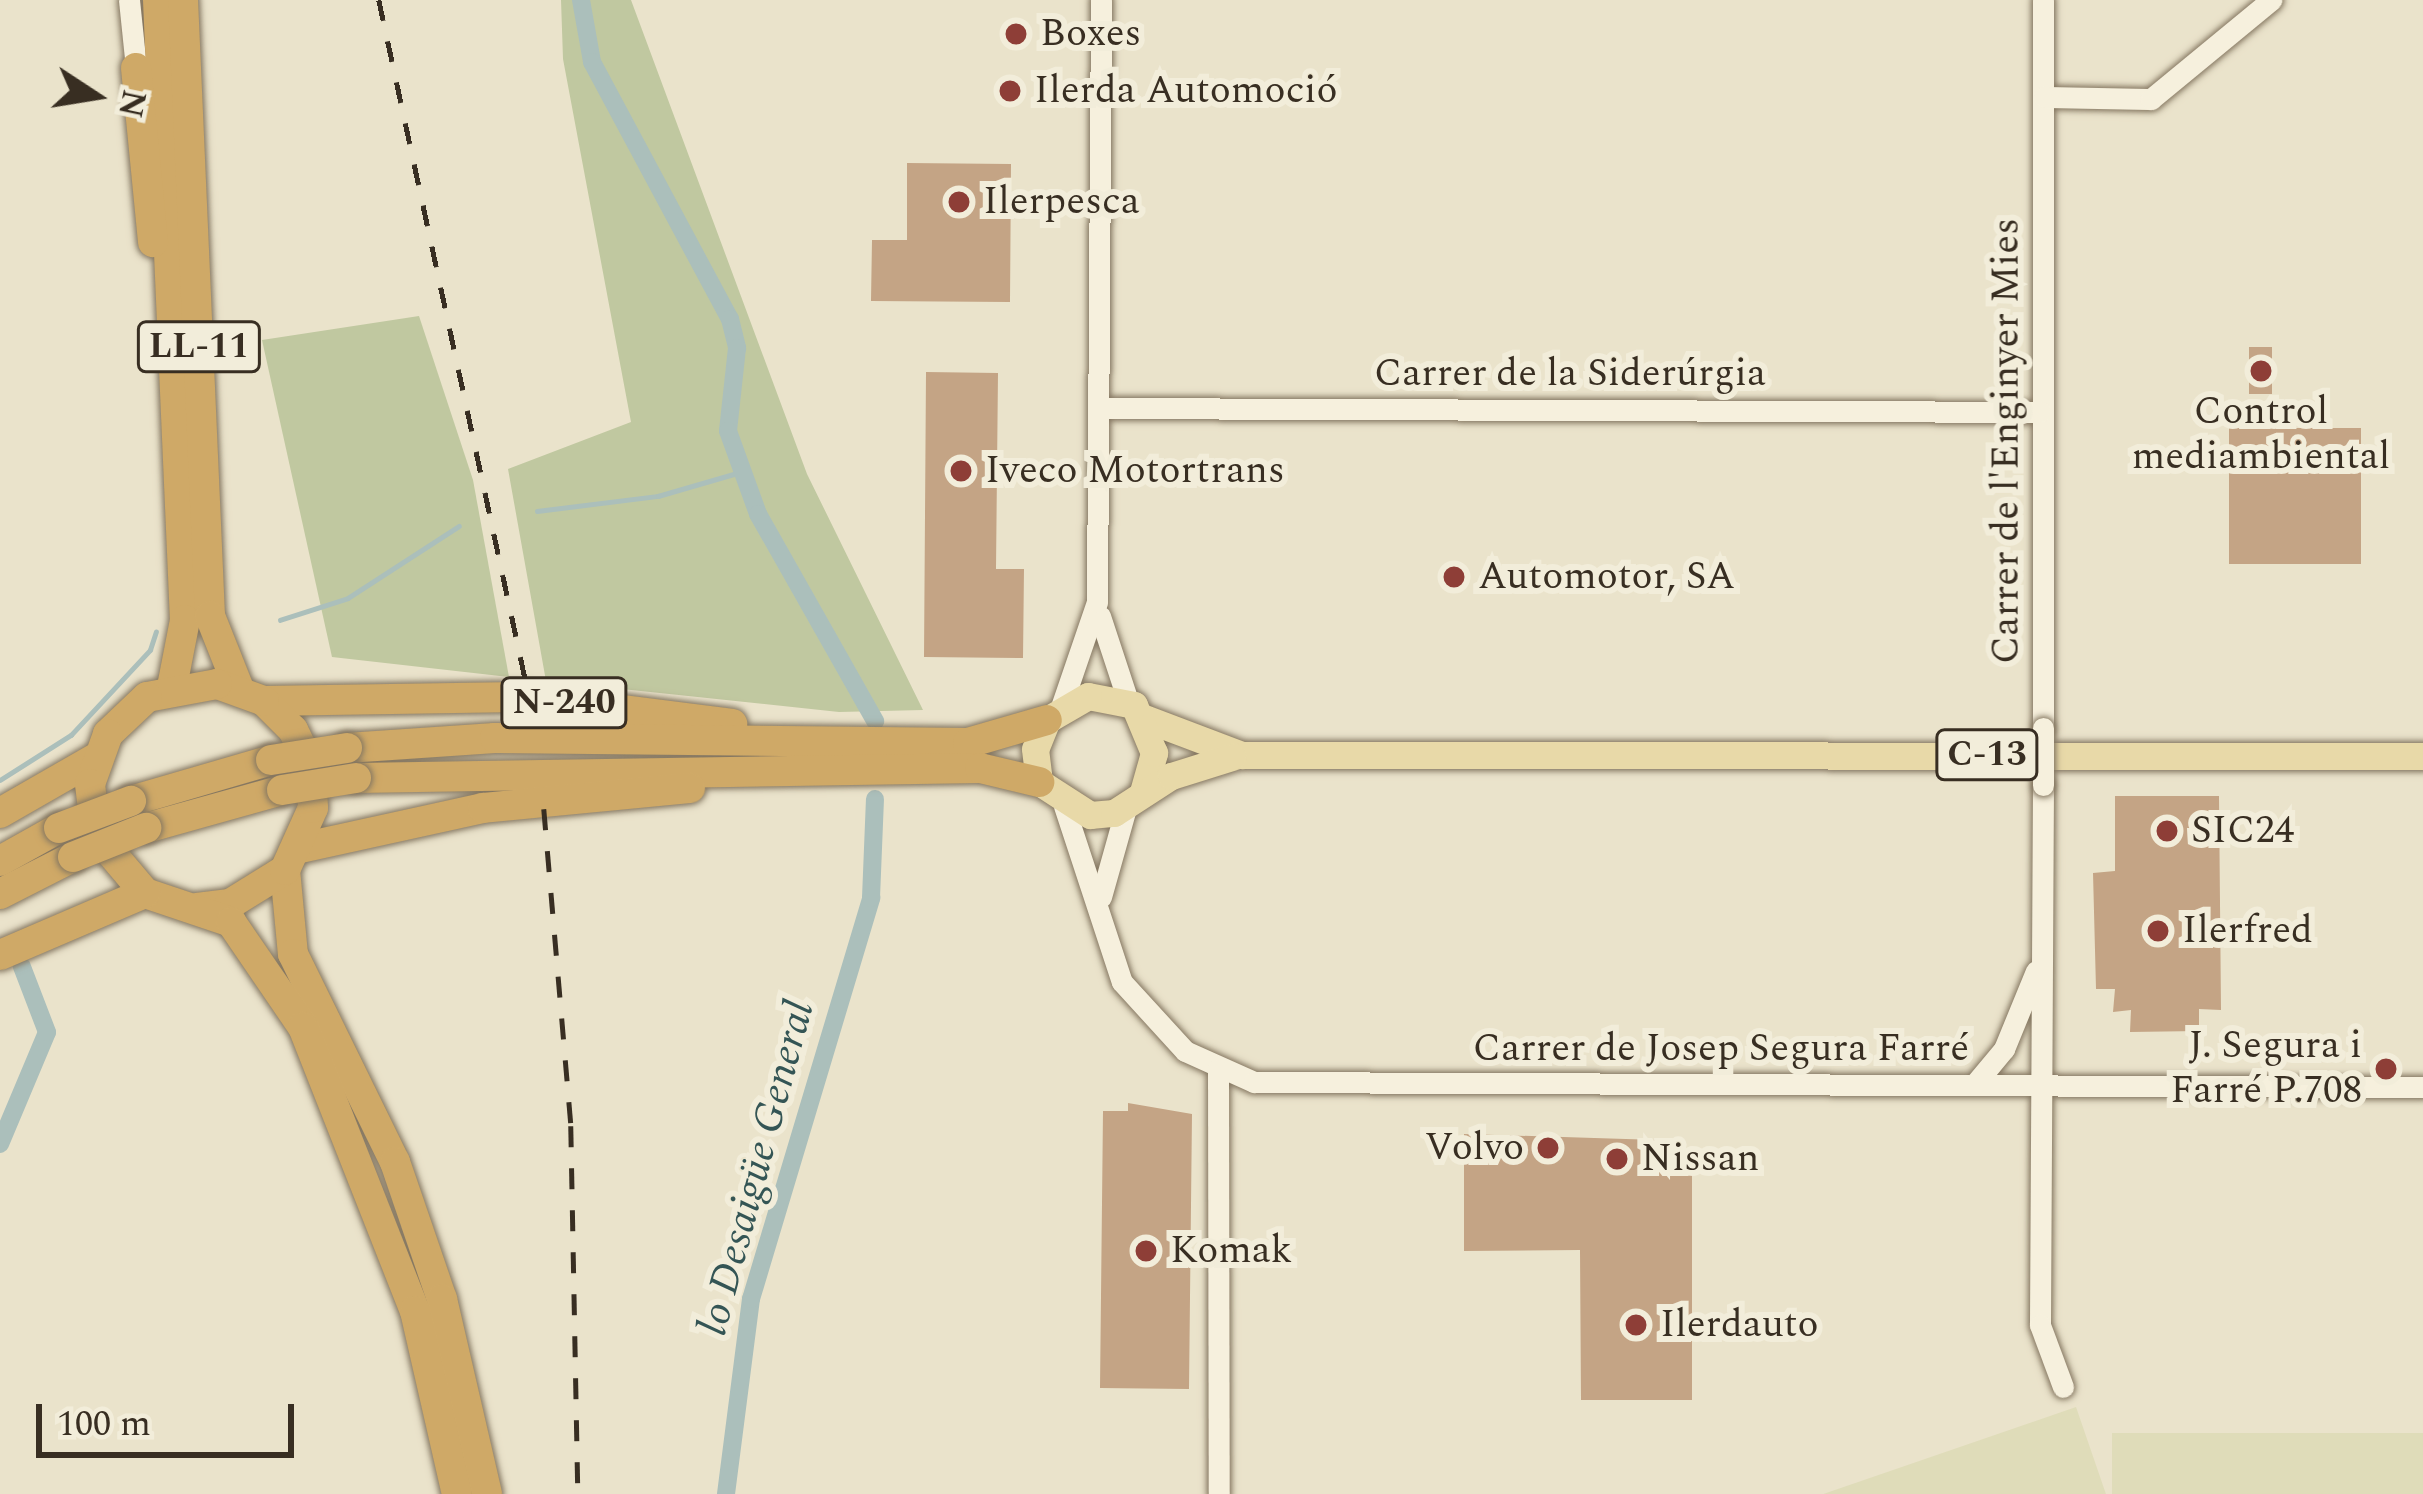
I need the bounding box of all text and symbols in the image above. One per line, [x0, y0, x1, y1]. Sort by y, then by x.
place label: Boxes [1040, 11, 1141, 57]
marker: Boxes [1003, 21, 1029, 47]
north arrow [36, 36, 156, 156]
place label: Ilerda Automoció [1034, 68, 1338, 114]
marker: Ilerda Automoció [997, 78, 1023, 104]
text: N [104, 85, 158, 122]
place label: Ilerpesca [983, 179, 1140, 225]
marker: Ilerpesca [946, 189, 972, 215]
street label: Carrer de l'Enginyer Mies [1984, 218, 2030, 664]
road number: LL-11 [136, 317, 262, 377]
street label: Carrer de la Siderúrgia [1374, 351, 1766, 397]
marker: Control mediambiental [2248, 358, 2274, 384]
place label: Control mediambiental [2132, 390, 2390, 481]
place label: Iveco Motortrans [985, 448, 1285, 494]
marker: Iveco Motortrans [948, 458, 974, 484]
place label: Automotor, SA [1478, 554, 1735, 600]
marker: Automotor, SA [1441, 564, 1467, 590]
road number: N-240 [498, 673, 630, 733]
road number: C-13 [1933, 725, 2041, 785]
place label: SIC24 [2191, 808, 2294, 854]
marker: SIC24 [2154, 818, 2180, 844]
place label: Ilerfred [2182, 908, 2313, 954]
marker: Ilerfred [2145, 918, 2171, 944]
water label: lo Desaigüe General [688, 995, 826, 1341]
place label: J. Segura i Farré P.708 [2170, 1024, 2362, 1115]
street label: Carrer de Josep Segura Farré [1473, 1026, 1969, 1072]
marker: J. Segura i Farré P.708 [2373, 1056, 2399, 1082]
place label: Volvo [1425, 1125, 1524, 1171]
marker: Volvo [1535, 1135, 1561, 1161]
place label: Nissan [1641, 1136, 1759, 1182]
marker: Nissan [1604, 1146, 1630, 1172]
place label: Komak [1170, 1228, 1292, 1274]
marker: Komak [1133, 1238, 1159, 1264]
place label: Ilerdauto [1660, 1302, 1819, 1348]
marker: Ilerdauto [1623, 1312, 1649, 1338]
scale bar [42, 1380, 300, 1454]
text: 100 m [57, 1397, 151, 1452]

